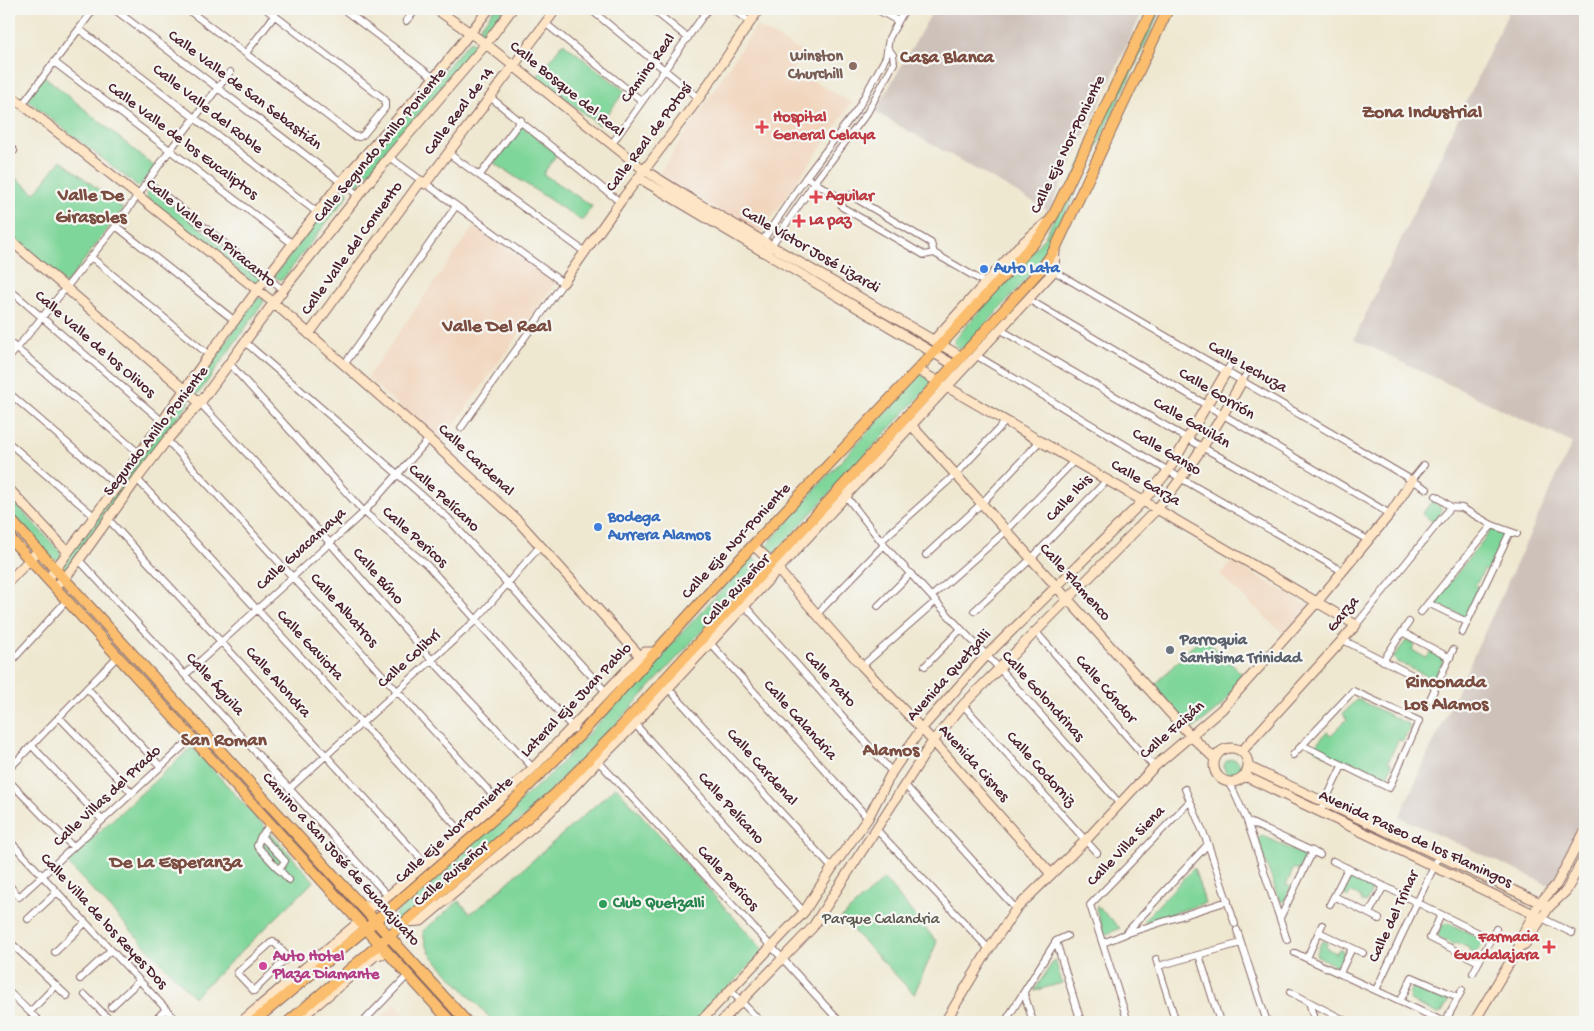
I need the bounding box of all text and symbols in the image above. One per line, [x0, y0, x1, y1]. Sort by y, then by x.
street label: Calle Valle de San Sebastián [163, 27, 325, 155]
street label: Camino Real [617, 31, 681, 107]
street label: Calle Bosque del Real [505, 38, 627, 142]
district label: Casa Blanca [899, 47, 995, 70]
place label: Winston Churchill [787, 48, 843, 85]
marker: Winston Churchill [847, 60, 859, 72]
street label: Calle Valle del Roble [148, 61, 267, 160]
street label: Calle Segundo Anillo Poniente [311, 64, 452, 227]
street label: Calle Real de 14 [421, 64, 499, 160]
street label: Calle Eje Nor-Poniente [1027, 72, 1111, 217]
street label: Calle Valle de los Eucaliptos [103, 79, 262, 206]
street label: Calle Real de Potosí [603, 79, 698, 197]
district label: Zona Industrial [1362, 102, 1482, 125]
place label: Hospital General Celaya [773, 109, 876, 146]
marker: Hospital General Celaya [755, 120, 769, 134]
street label: Calle Valle del Piracanto [141, 176, 279, 292]
street label: Calle Valle del Convento [298, 178, 408, 320]
district label: Valle De Girasoles [55, 185, 128, 230]
place label: Aguilar [825, 188, 876, 207]
marker: Aguilar [810, 191, 822, 203]
street label: Calle Víctor José Lizardi [737, 203, 883, 299]
place label: La paz [809, 212, 852, 231]
marker: La paz [793, 215, 805, 227]
place label: Auto Lata [993, 260, 1061, 279]
marker: Auto Lata [978, 263, 990, 275]
street label: Calle Valle de los Olivos [30, 287, 159, 404]
district label: Valle Del Real [441, 316, 552, 339]
street label: Calle Lechuza [1204, 338, 1291, 399]
street label: Segundo Anillo Poniente [100, 363, 214, 501]
street label: Calle Gorrión [1174, 365, 1258, 425]
street label: Calle Gavilán [1149, 394, 1233, 454]
street label: Calle Cardenal [433, 421, 517, 501]
street label: Calle Ganso [1128, 425, 1204, 481]
street label: Calle Garza [1107, 456, 1184, 512]
street label: Calle Pelícano [403, 461, 483, 537]
street label: Calle Ibis [1043, 471, 1098, 527]
street label: Calle Eje Nor-Poniente [678, 480, 796, 604]
street label: Calle Pericos [377, 503, 452, 573]
street label: Calle Guacamaya [253, 504, 352, 595]
place label: Bodega Aurrera Alamos [607, 509, 711, 546]
marker: Bodega Aurrera Alamos [592, 521, 604, 533]
street label: Calle Flamenco [1034, 540, 1114, 626]
street label: Calle Búho [347, 545, 407, 609]
street label: Calle Ruiseñor [699, 550, 776, 631]
street label: Calle Albatros [305, 570, 382, 653]
street label: Garza [1324, 592, 1365, 637]
street label: Calle Gaviota [271, 607, 347, 686]
street label: Calle Colibrí [375, 626, 446, 693]
street label: Avenida Quetzalli [904, 626, 996, 726]
place label: Parroquia Santisima Trinidad [1179, 632, 1303, 669]
street label: Lateral Eje Juan Pablo [517, 640, 637, 762]
street label: Calle Alondra [240, 643, 315, 723]
marker: Parroquia Santisima Trinidad [1164, 644, 1176, 656]
street label: Calle Pato [799, 648, 859, 712]
street label: Calle Golondrinas [996, 648, 1088, 747]
street label: Calle Águila [181, 649, 249, 721]
street label: Calle Cóndor [1070, 652, 1141, 729]
district label: Rinconada Los Alamos [1404, 672, 1489, 717]
street label: Calle Calandria [758, 677, 841, 766]
street label: Calle Faisán [1137, 697, 1210, 764]
street label: Avenida Cisnes [933, 721, 1013, 807]
street label: Calle Cardenal [721, 725, 801, 811]
street label: Calle Codorniz [1001, 728, 1080, 812]
district label: San Roman [181, 730, 268, 753]
district label: Alamos [862, 740, 920, 763]
street label: Calle Villas del Prado [50, 742, 166, 852]
street label: Camino a San José de Guanajuato [257, 769, 423, 951]
street label: Calle Pelícano [693, 769, 767, 849]
street label: Calle Eje Nor-Poniente [392, 773, 518, 889]
street label: Avenida Paseo de los Flamingos [1315, 787, 1516, 894]
street label: Calle Villa Siena [1084, 802, 1171, 891]
street label: Calle Ruiseñor [411, 837, 494, 912]
street label: Calle Pericos [692, 842, 763, 916]
street label: Calle Villa de los Reyes Dos [35, 850, 172, 995]
district label: De La Esperanza [108, 852, 243, 875]
street label: Calle del Trinar [1365, 867, 1425, 966]
place label: Club Quetzalli [612, 895, 705, 914]
marker: Club Quetzalli [597, 898, 609, 910]
park label: Parque Calandria [821, 911, 941, 930]
place label: Farmacia Guadalajara [1454, 929, 1540, 966]
marker: Farmacia Guadalajara [1543, 941, 1555, 953]
place label: Auto Hotel Plaza Diamante [272, 948, 380, 985]
marker: Auto Hotel Plaza Diamante [257, 960, 269, 972]

